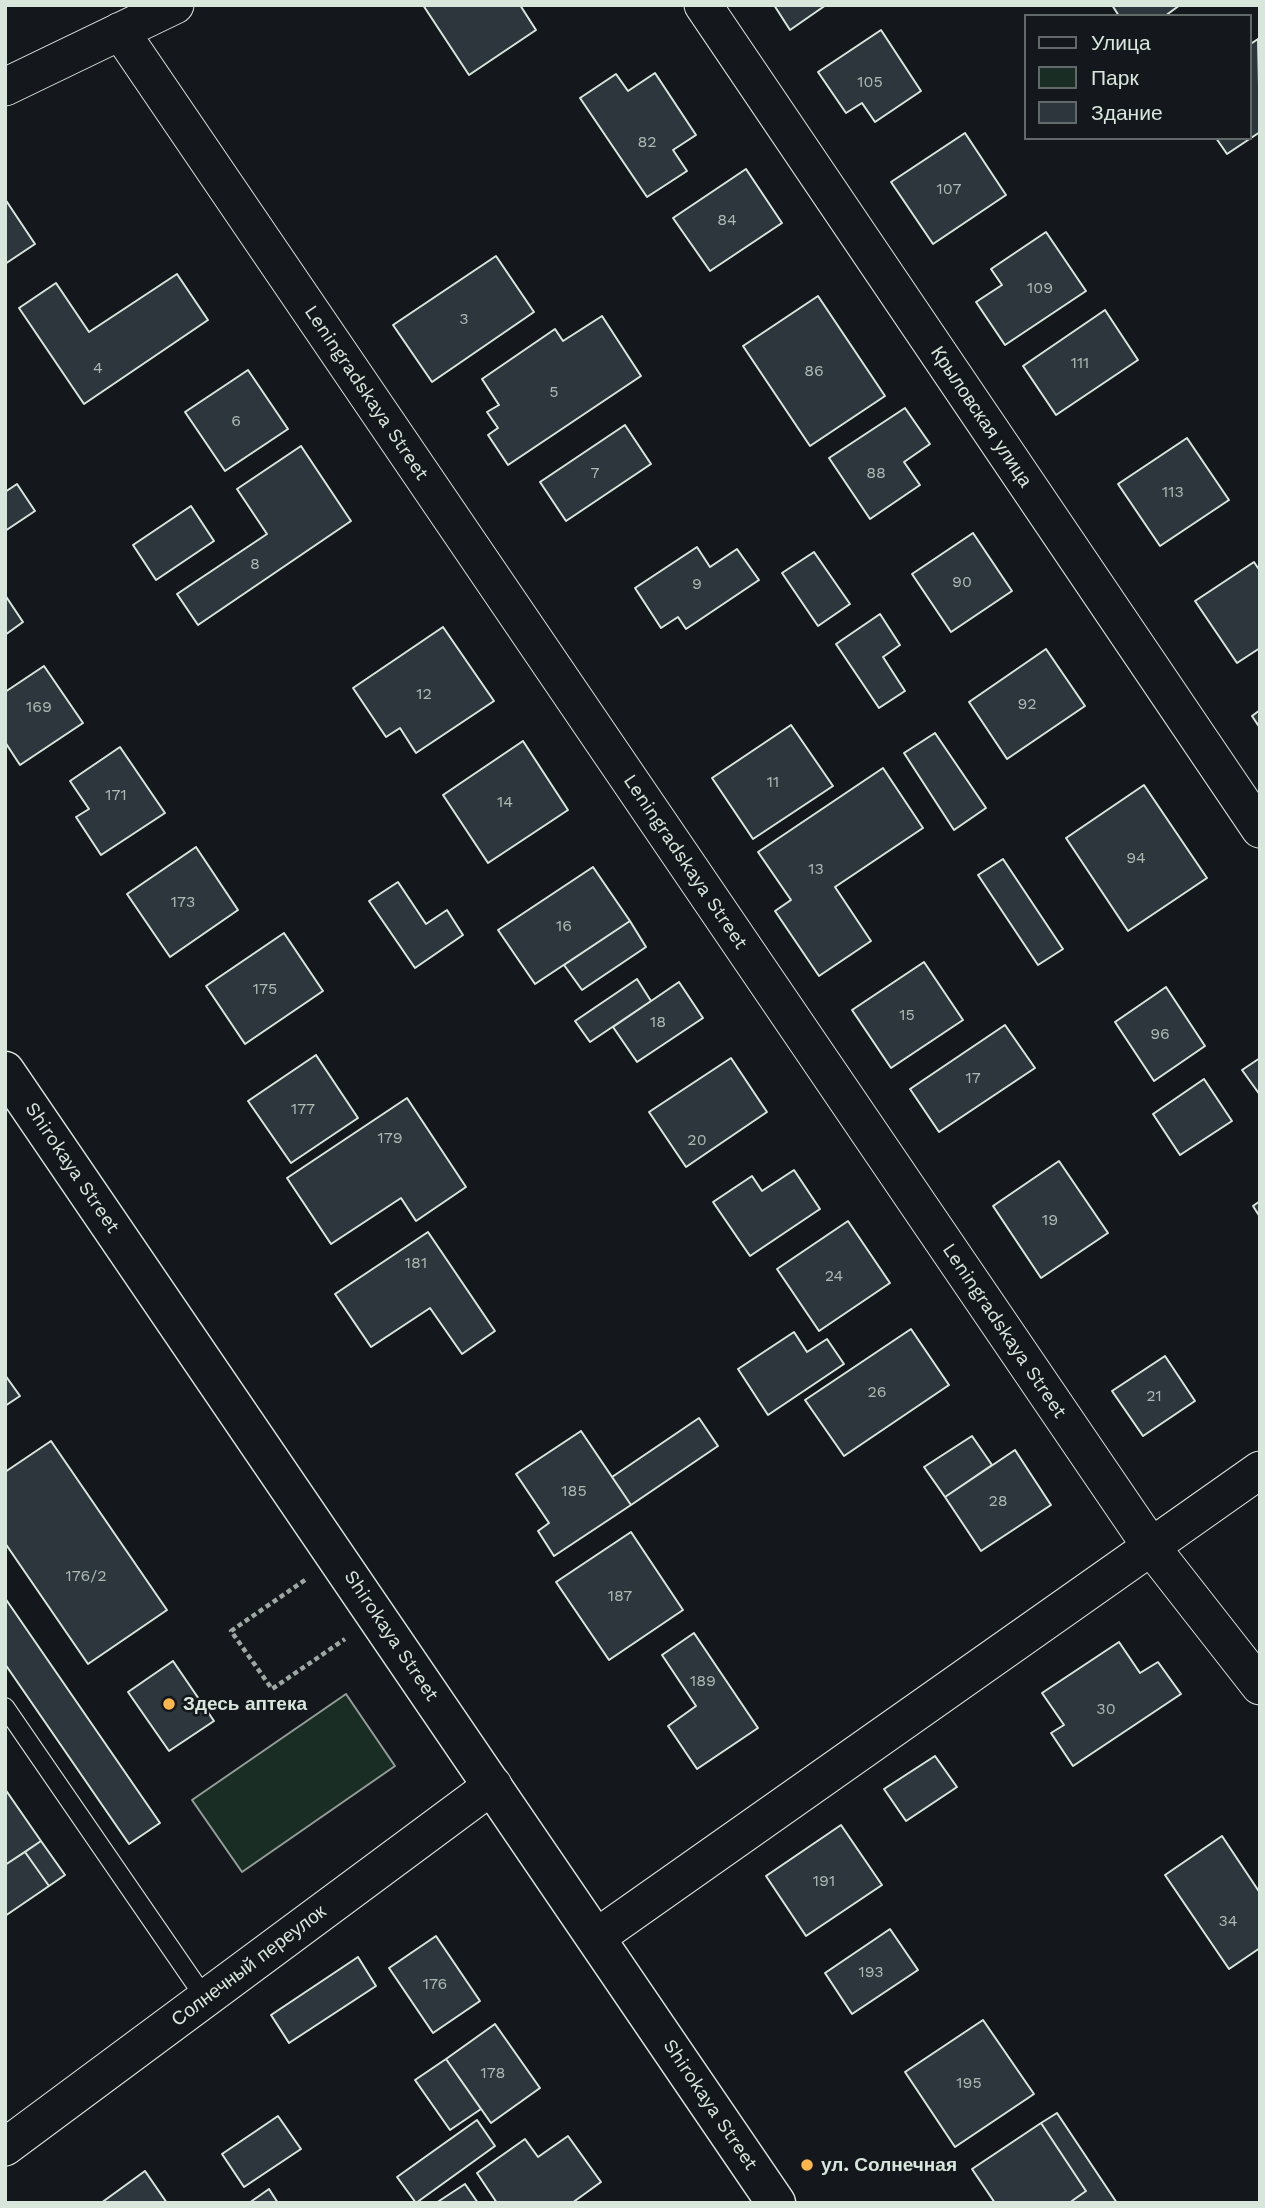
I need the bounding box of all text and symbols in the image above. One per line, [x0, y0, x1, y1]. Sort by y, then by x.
legend [1024, 14, 1251, 140]
text: Улица [1091, 30, 1151, 55]
text: Парк [1091, 65, 1139, 90]
house number: 105 [857, 72, 883, 92]
text: Здание [1091, 100, 1163, 125]
house number: 82 [637, 132, 657, 152]
house number: 107 [937, 179, 961, 199]
house number: 84 [717, 210, 737, 230]
house number: 109 [1027, 278, 1053, 298]
street label: Leningradskaya Street [299, 301, 433, 485]
house number: 3 [459, 309, 469, 329]
street label: Крыловская улица [925, 342, 1037, 492]
house number: 111 [1071, 353, 1089, 373]
house number: 4 [93, 358, 103, 378]
house number: 86 [804, 361, 824, 381]
house number: 5 [549, 382, 559, 402]
house number: 6 [231, 411, 241, 431]
house number: 7 [591, 463, 599, 483]
house number: 88 [866, 463, 886, 483]
house number: 113 [1162, 482, 1184, 502]
house number: 8 [250, 554, 260, 574]
house number: 90 [952, 572, 972, 592]
house number: 9 [692, 574, 702, 594]
house number: 12 [416, 684, 432, 704]
house number: 92 [1017, 694, 1037, 714]
house number: 169 [26, 697, 52, 717]
street label: Leningradskaya Street [618, 770, 752, 954]
house number: 11 [767, 772, 779, 792]
house number: 171 [105, 785, 127, 805]
house number: 14 [497, 792, 513, 812]
house number: 94 [1126, 848, 1146, 868]
house number: 13 [808, 859, 824, 879]
house number: 173 [171, 892, 195, 912]
house number: 16 [556, 916, 572, 936]
house number: 175 [253, 979, 277, 999]
house number: 15 [899, 1005, 915, 1025]
house number: 18 [650, 1012, 666, 1032]
house number: 96 [1150, 1024, 1170, 1044]
house number: 17 [965, 1068, 981, 1088]
street label: Shirokaya Street [20, 1098, 124, 1238]
house number: 177 [291, 1099, 315, 1119]
house number: 179 [377, 1128, 403, 1148]
house number: 20 [687, 1130, 707, 1150]
house number: 19 [1042, 1210, 1058, 1230]
street label: Leningradskaya Street [937, 1239, 1071, 1423]
house number: 181 [405, 1253, 427, 1273]
house number: 24 [825, 1266, 843, 1286]
house number: 26 [867, 1382, 887, 1402]
house number: 21 [1146, 1386, 1162, 1406]
house number: 185 [561, 1481, 587, 1501]
house number: 28 [988, 1491, 1008, 1511]
house number: 176/2 [66, 1566, 106, 1586]
street label: Shirokaya Street [339, 1566, 443, 1706]
house number: 187 [608, 1586, 632, 1606]
house number: 189 [690, 1671, 716, 1691]
place label: Здесь аптека [183, 1693, 307, 1715]
marker: Здесь аптека [161, 1696, 177, 1712]
house number: 30 [1096, 1699, 1116, 1719]
house number: 191 [813, 1871, 835, 1891]
street label: Солнечный переулок [167, 1900, 331, 2032]
house number: 34 [1218, 1911, 1238, 1931]
house number: 193 [858, 1962, 884, 1982]
house number: 176 [423, 1974, 447, 1994]
street label: Shirokaya Street [658, 2035, 762, 2175]
house number: 178 [481, 2063, 505, 2083]
house number: 195 [956, 2073, 982, 2093]
place label: ул. Солнечная [821, 2154, 957, 2176]
marker: ул. Солнечная [799, 2157, 815, 2173]

